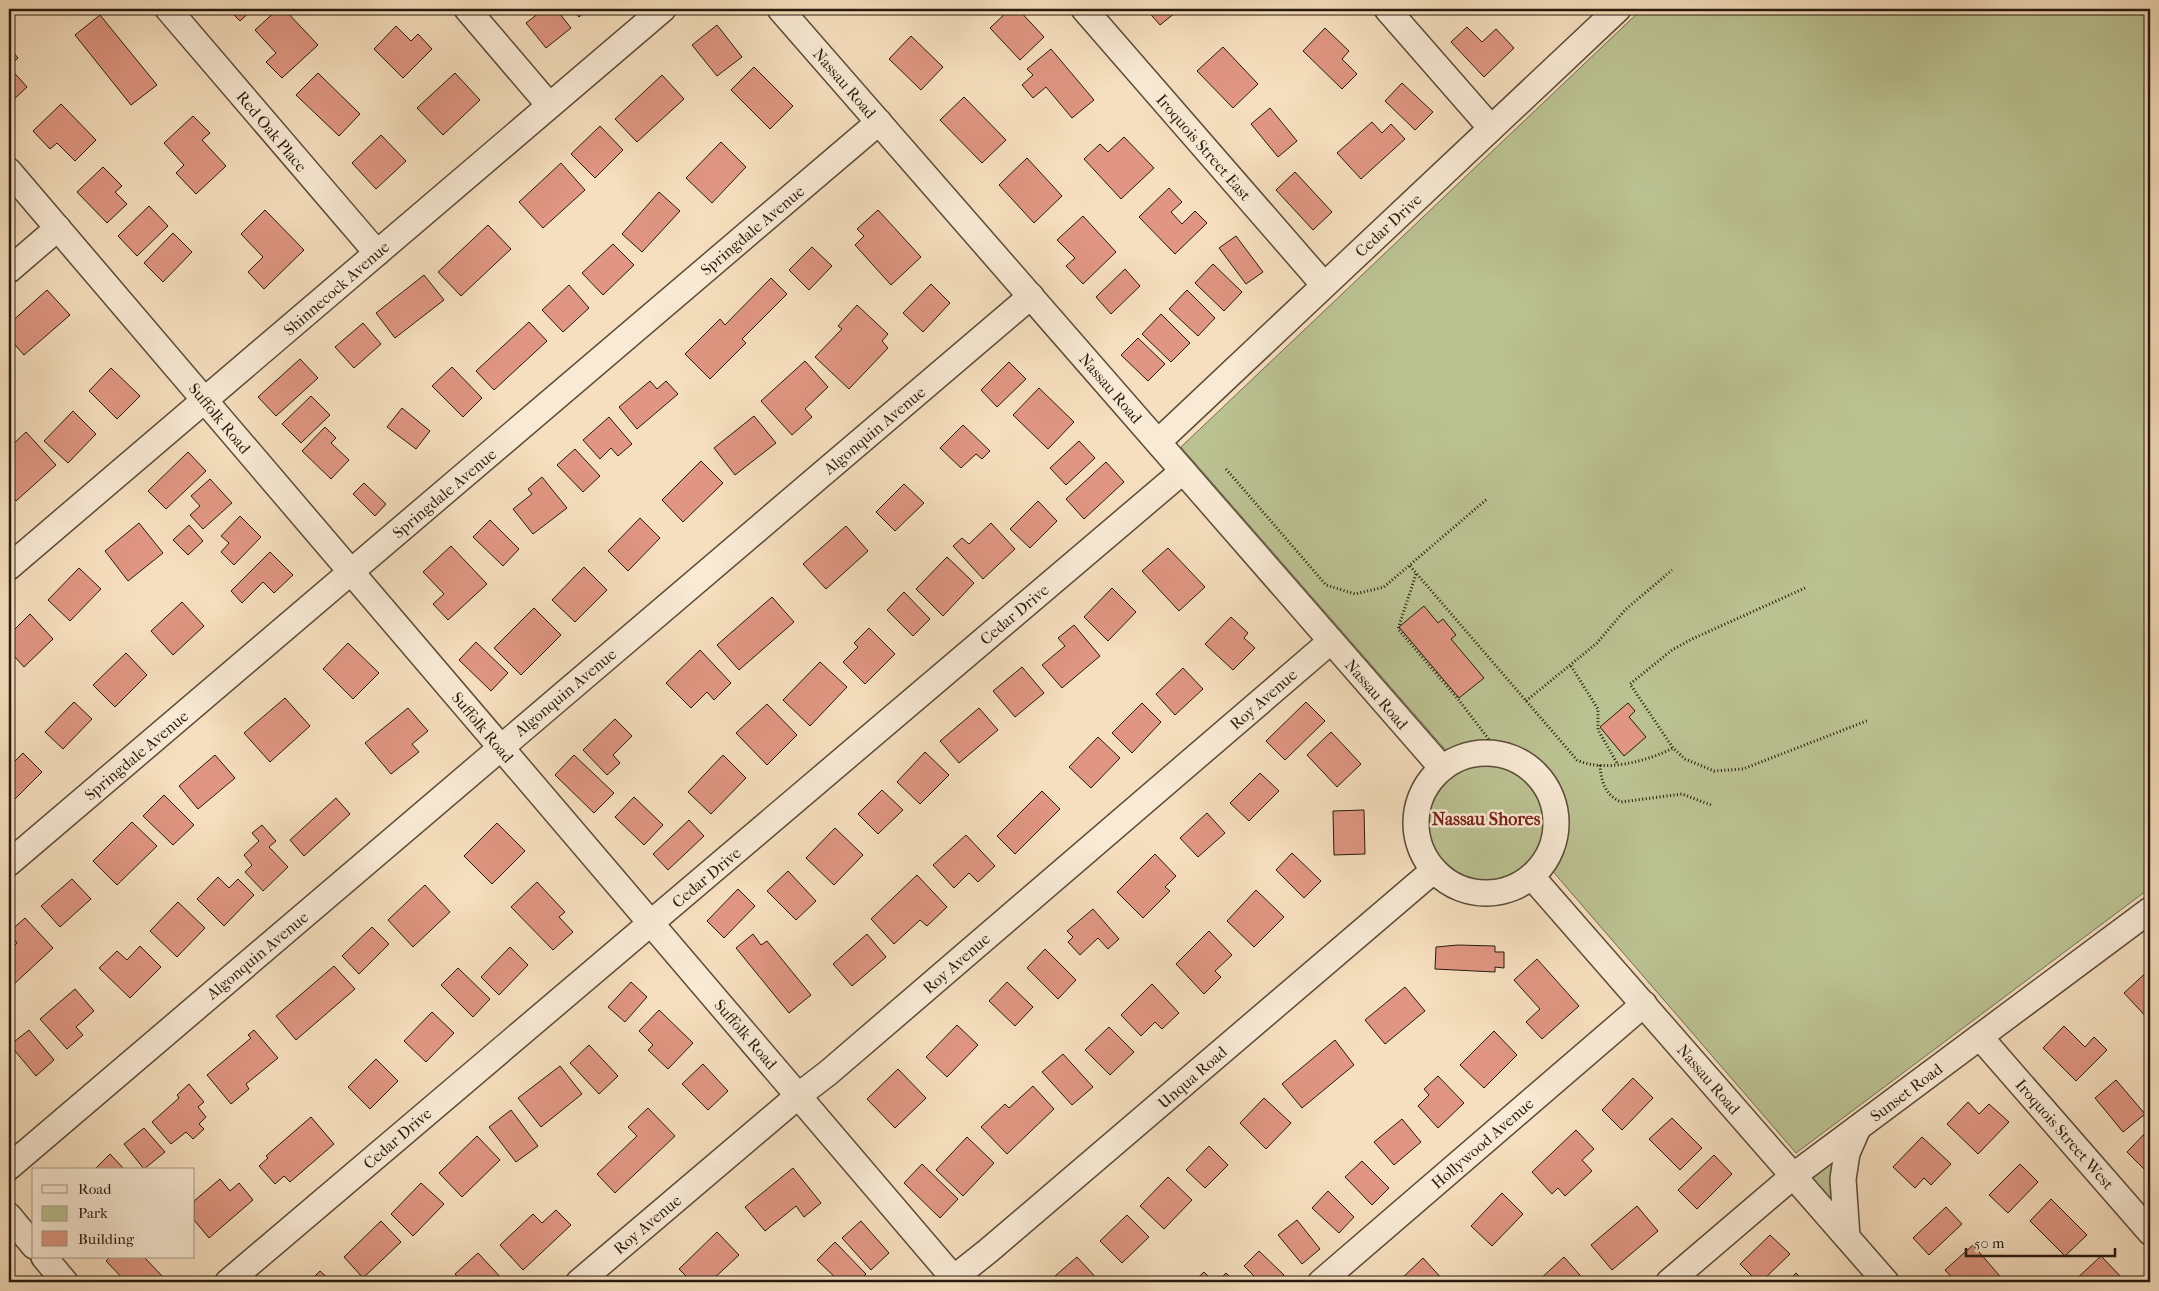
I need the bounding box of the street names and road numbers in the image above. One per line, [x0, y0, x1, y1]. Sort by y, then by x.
street label: Nassau Road [809, 44, 880, 122]
street label: Red Oak Place [232, 87, 311, 176]
street label: Iroquois Street East [1152, 90, 1255, 205]
street label: Springdale Avenue [697, 181, 808, 279]
street label: Cedar Drive [1351, 190, 1426, 261]
street label: Shinnecock Avenue [280, 237, 393, 339]
street label: Nassau Road [1075, 349, 1146, 427]
street label: Suffolk Road [185, 379, 255, 458]
street label: Algonquin Avenue [819, 382, 929, 479]
street label: Springdale Avenue [389, 444, 500, 542]
street label: Cedar Drive [976, 580, 1053, 649]
street label: Algonquin Avenue [510, 644, 620, 741]
street label: Nassau Road [1341, 655, 1412, 733]
street label: Roy Avenue [1226, 665, 1301, 734]
street label: Suffolk Road [448, 688, 518, 767]
street label: Springdale Avenue [81, 706, 192, 804]
street label: Cedar Drive [668, 843, 745, 912]
street label: Algonquin Avenue [202, 907, 312, 1004]
street label: Roy Avenue [919, 929, 994, 998]
street label: Suffolk Road [710, 995, 781, 1073]
street label: Nassau Road [1673, 1040, 1744, 1118]
street label: Unqua Road [1154, 1042, 1231, 1113]
street label: Sunset Road [1867, 1059, 1946, 1126]
street label: Iroquois Street West [2011, 1075, 2118, 1194]
street label: Hollywood Avenue [1427, 1094, 1537, 1193]
street label: Cedar Drive [359, 1104, 435, 1173]
street label: Roy Avenue [610, 1191, 685, 1258]

